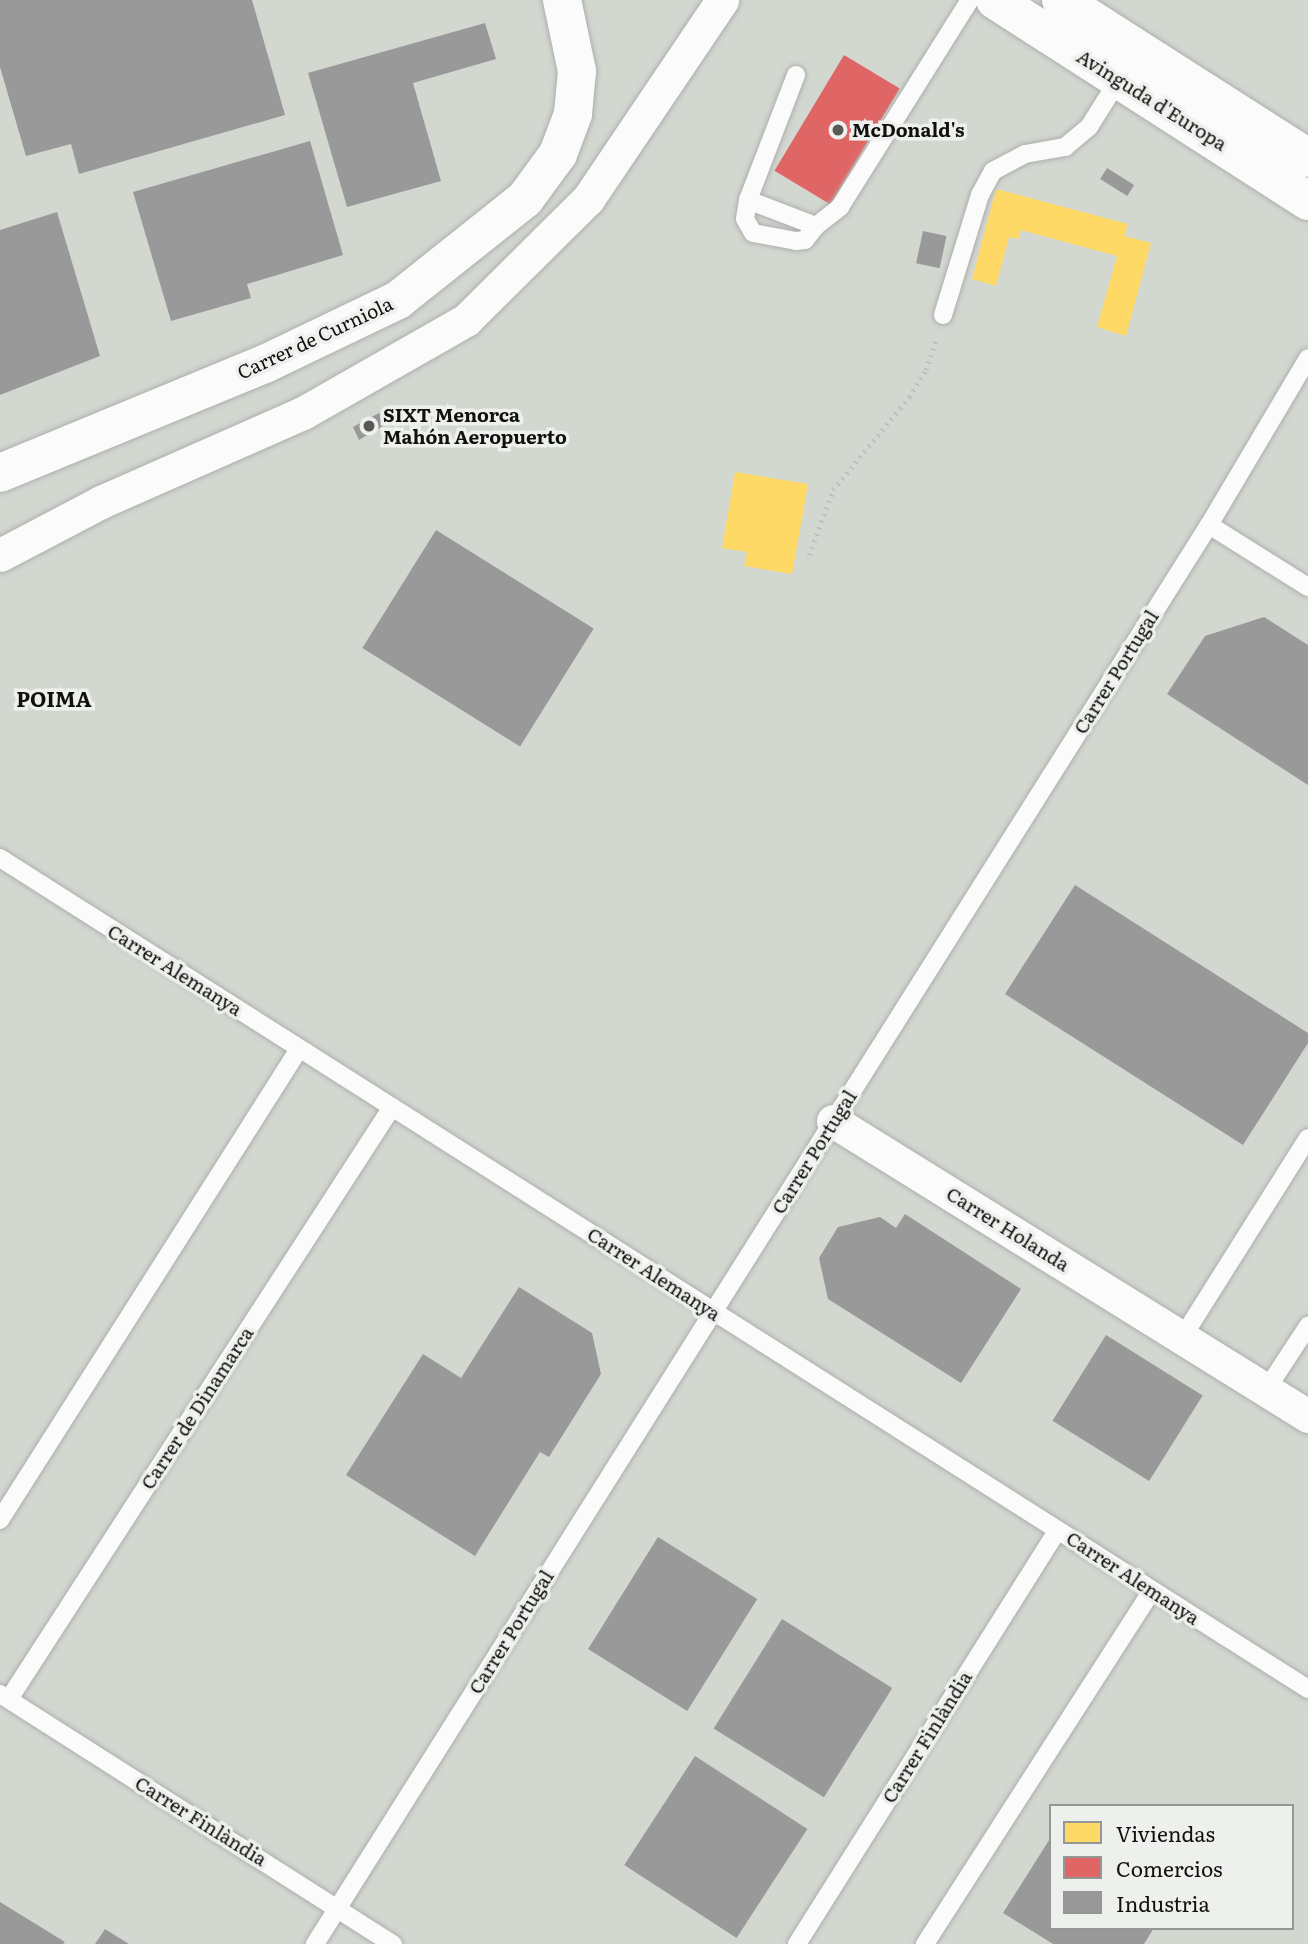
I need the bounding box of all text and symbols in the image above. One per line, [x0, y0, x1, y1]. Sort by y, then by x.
street label: Avinguda d'Europa [1073, 45, 1231, 155]
place label: McDonald's [852, 119, 964, 141]
marker: McDonald's [830, 122, 846, 138]
street label: Carrer de Curniola [234, 292, 396, 384]
place label: SIXT Menorca Mahón Aeropuerto [383, 404, 567, 448]
marker: SIXT Menorca Mahón Aeropuerto [361, 418, 377, 434]
street label: Carrer Portugal [1069, 606, 1163, 738]
district label: POIMA [16, 685, 92, 711]
street label: Carrer Alemanya [104, 919, 246, 1021]
street label: Carrer Portugal [767, 1086, 861, 1218]
street label: Carrer Holanda [942, 1182, 1074, 1276]
street label: Carrer Alemanya [583, 1222, 725, 1326]
street label: Carrer de Dinamarca [136, 1323, 258, 1493]
street label: Carrer Alemanya [1062, 1526, 1204, 1630]
street label: Carrer Portugal [464, 1566, 558, 1698]
street label: Carrer Finlàndia [877, 1667, 977, 1807]
street label: Carrer Finlàndia [131, 1771, 271, 1871]
legend [1049, 1804, 1294, 1930]
text: Viviendas [1116, 1817, 1215, 1848]
text: Comercios [1116, 1852, 1222, 1883]
text: Industria [1116, 1887, 1210, 1918]

